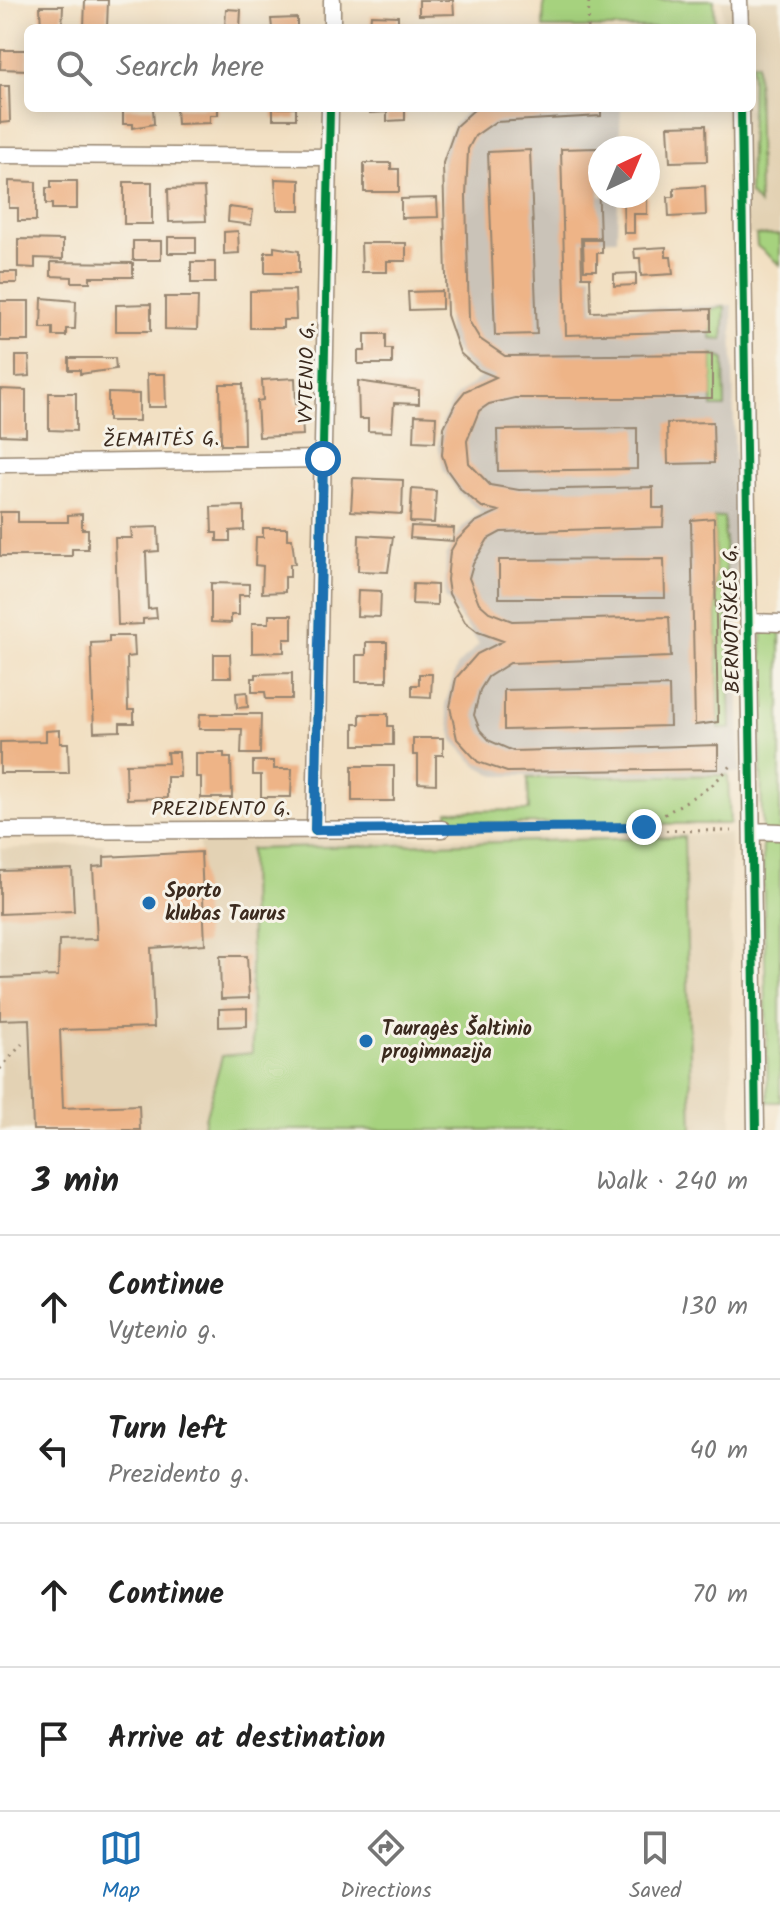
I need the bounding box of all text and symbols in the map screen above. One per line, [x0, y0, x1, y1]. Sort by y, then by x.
search box [24, 24, 756, 112]
text: Search here [116, 44, 264, 92]
icon: search [52, 46, 96, 90]
north arrow [588, 136, 660, 208]
street label: VYTENIO G. [291, 322, 325, 424]
street label: ŽEMAITĖS G. [103, 424, 219, 458]
route start [305, 441, 341, 477]
street label: BERNOTIŠKĖS G. [716, 544, 750, 694]
street label: PREZIDENTO G. [152, 794, 290, 826]
route end [626, 809, 662, 845]
place label: Sporto klubas Taurus [165, 876, 286, 931]
marker: Sporto klubas Taurus [140, 894, 158, 912]
place label: Tauragės Šaltinio progimnazija [381, 1014, 532, 1069]
marker: Tauragės Šaltinio progimnazija [357, 1032, 375, 1050]
text: 3 min [32, 1155, 119, 1209]
text: Walk · 240 m [596, 1161, 748, 1203]
text: Continue [108, 1262, 224, 1310]
icon: ahead [32, 1285, 76, 1329]
text: 130 m [681, 1286, 748, 1328]
text: Vytenio g. [108, 1310, 217, 1352]
text: Turn left [108, 1406, 227, 1454]
icon: left [32, 1429, 76, 1473]
text: 40 m [690, 1430, 748, 1472]
text: Prezidento g. [108, 1454, 249, 1496]
text: Continue [108, 1571, 224, 1619]
icon: ahead [32, 1573, 76, 1617]
text: 70 m [692, 1574, 748, 1616]
text: Arrive at destination [108, 1715, 385, 1763]
icon: arrive [32, 1717, 76, 1761]
tab: Map [99, 1826, 143, 1909]
tab: Directions [340, 1826, 432, 1909]
tab: Saved [629, 1826, 681, 1909]

